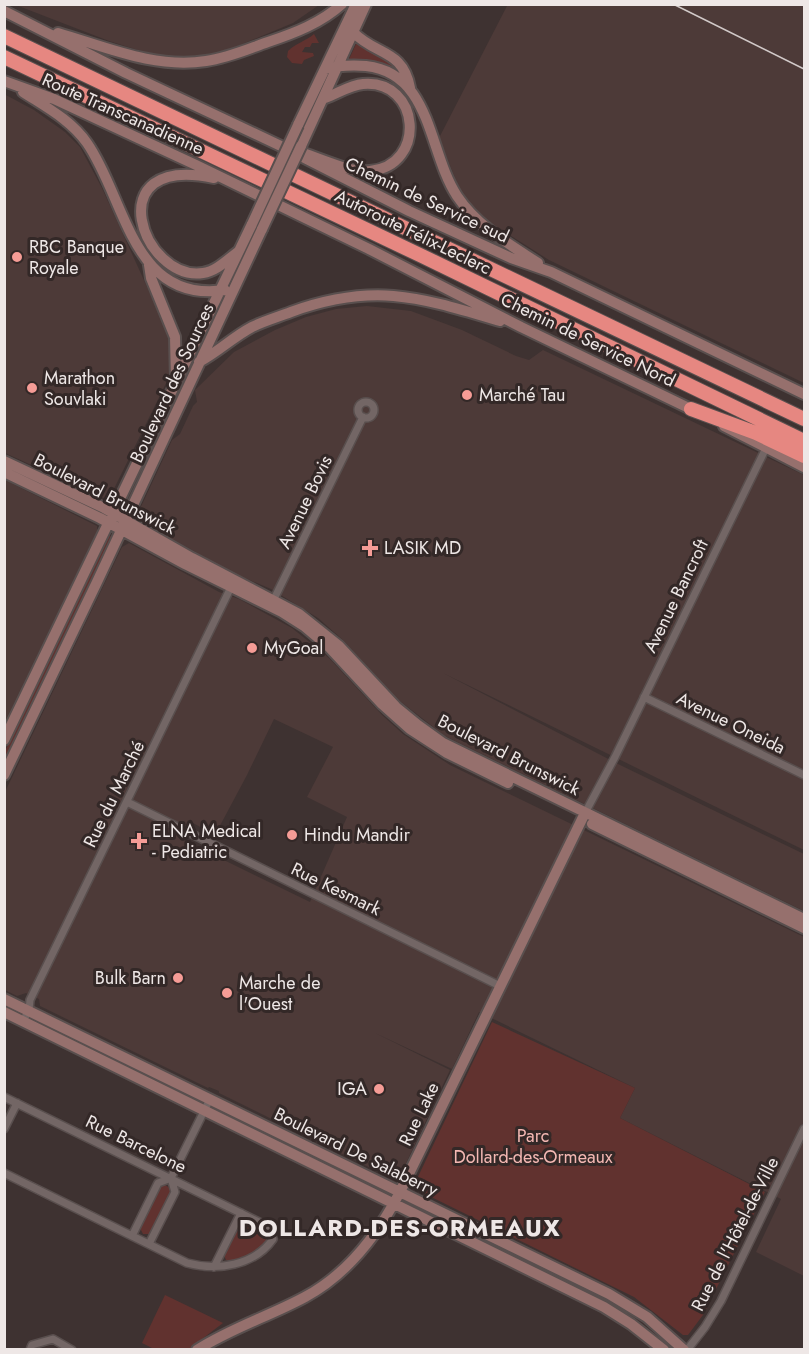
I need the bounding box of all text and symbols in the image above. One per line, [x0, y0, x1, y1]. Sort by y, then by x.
street label: Route Transcanadienne [38, 67, 208, 161]
street label: Chemin de Service sud [341, 151, 513, 249]
street label: Autoroute Félix-Leclerc [330, 183, 496, 281]
place label: RBC Banque Royale [29, 234, 124, 281]
marker: RBC Banque Royale [10, 250, 24, 264]
street label: Chemin de Service Nord [496, 286, 680, 394]
street label: Boulevard des Sources [124, 299, 220, 467]
place label: Marathon Souvlaki [44, 365, 115, 412]
marker: Marathon Souvlaki [25, 381, 39, 395]
place label: Marché Tau [479, 382, 566, 408]
marker: Marché Tau [460, 388, 474, 402]
street label: Boulevard Brunswick [29, 447, 181, 541]
street label: Avenue Bovis [271, 451, 339, 553]
street label: Avenue Bancroft [637, 534, 715, 657]
place label: LASIK MD [384, 535, 461, 561]
marker: LASIK MD [361, 539, 379, 557]
place label: MyGoal [264, 635, 323, 661]
marker: MyGoal [245, 641, 259, 655]
street label: Avenue Oneida [672, 685, 790, 761]
street label: Boulevard Brunswick [433, 708, 585, 802]
street label: Rue du Marché [77, 736, 151, 852]
place label: ELNA Medical - Pediatric [152, 818, 261, 865]
place label: Hindu Mandir [304, 822, 411, 848]
marker: Hindu Mandir [285, 828, 299, 842]
marker: ELNA Medical - Pediatric [130, 832, 148, 850]
street label: Rue Kesmark [287, 856, 385, 922]
place label: Bulk Barn [95, 965, 166, 991]
place label: Marche de l'Ouest [239, 970, 320, 1017]
marker: Bulk Barn [171, 971, 185, 985]
marker: Marche de l'Ouest [220, 986, 234, 1000]
place label: IGA [337, 1076, 367, 1102]
street label: Rue Lake [392, 1078, 446, 1150]
marker: IGA [372, 1082, 386, 1096]
street label: Boulevard De Salaberry [270, 1101, 442, 1203]
street label: Rue Barcelone [81, 1108, 191, 1180]
park label: Parc Dollard-des-Ormeaux [453, 1123, 613, 1170]
street label: Rue de l'Hôtel-de-Ville [685, 1152, 785, 1316]
district label: DOLLARD-DES-ORMEAUX [239, 1210, 561, 1245]

